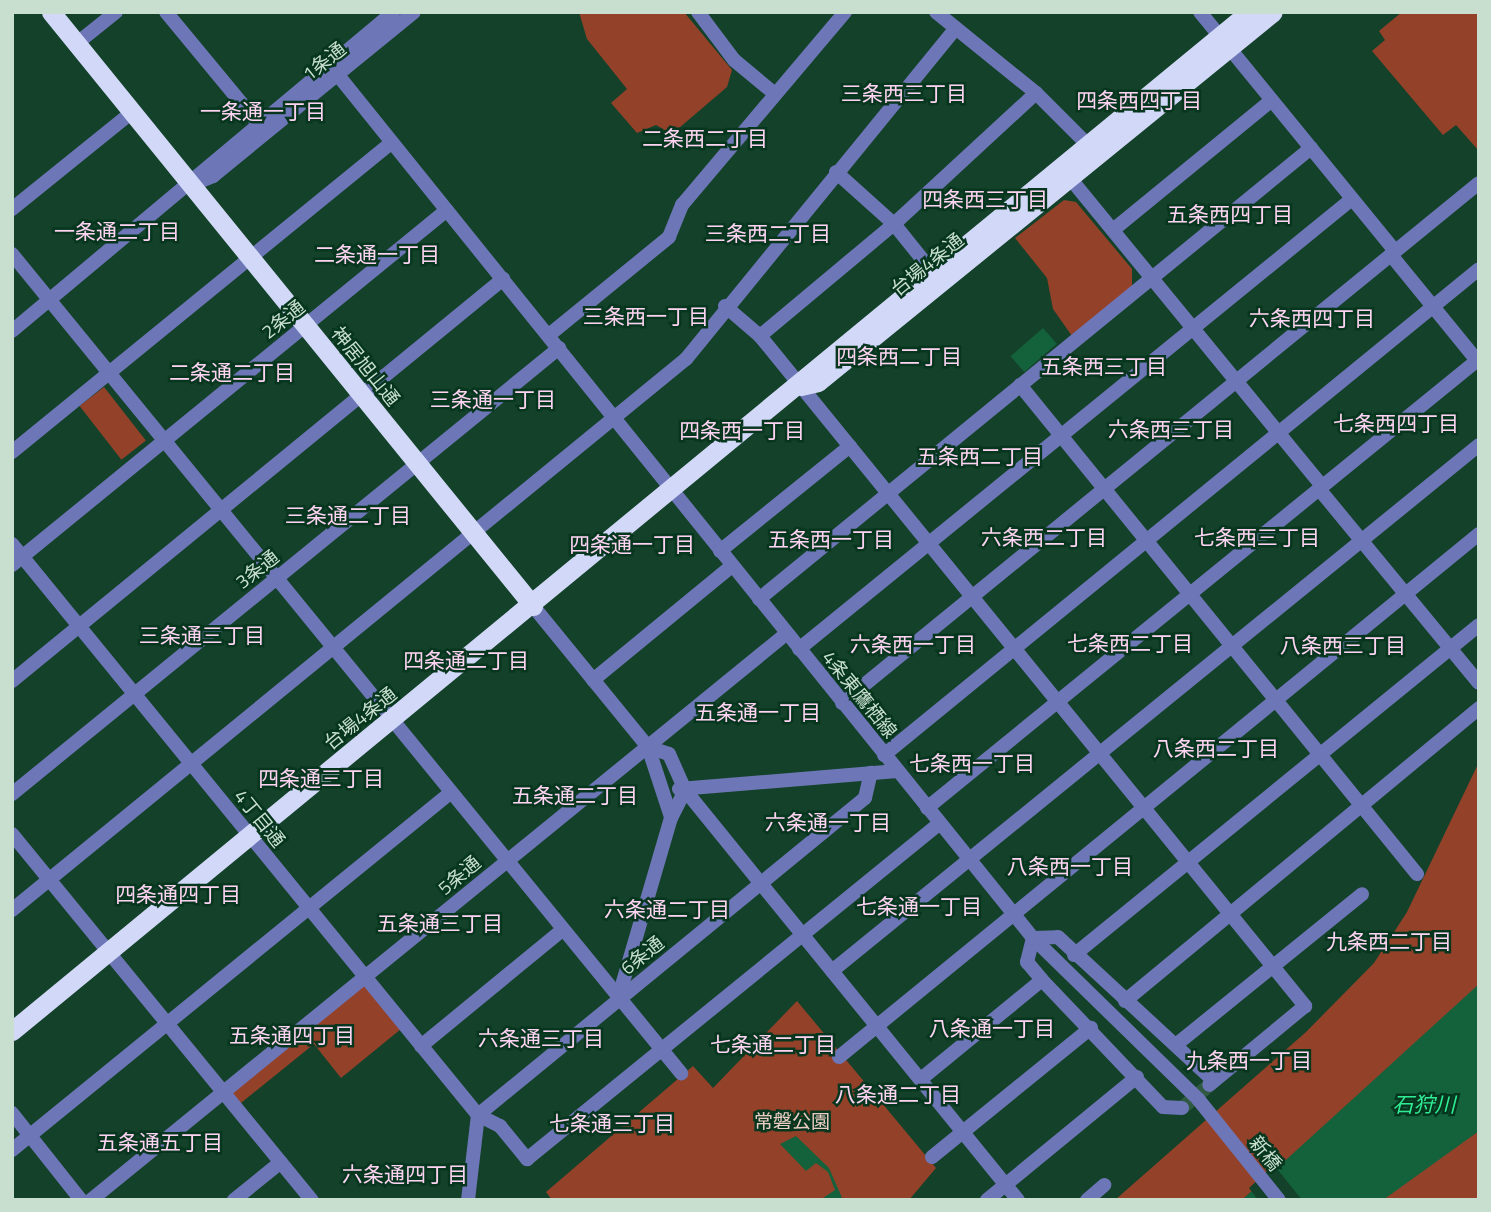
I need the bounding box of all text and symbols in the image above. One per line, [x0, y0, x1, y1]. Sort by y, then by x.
street label: 1条通 [298, 37, 350, 85]
district label: 三条西三丁目 [841, 80, 967, 106]
district label: 四条西四丁目 [1076, 87, 1202, 113]
district label: 一条通一丁目 [200, 98, 326, 124]
district label: 二条西二丁目 [642, 125, 768, 151]
district label: 四条西三丁目 [922, 186, 1048, 212]
district label: 五条西四丁目 [1167, 201, 1293, 227]
district label: 一条通二丁目 [54, 218, 180, 244]
district label: 三条西二丁目 [705, 220, 831, 246]
street label: 台場4条通 [886, 228, 968, 300]
district label: 二条通一丁目 [314, 241, 440, 267]
street label: 2条通 [257, 295, 309, 343]
district label: 三条西一丁目 [583, 303, 709, 329]
district label: 六条西四丁目 [1249, 305, 1375, 331]
street label: 神居旭山通 [327, 322, 405, 410]
district label: 四条西二丁目 [836, 343, 962, 369]
district label: 五条西三丁目 [1041, 353, 1167, 379]
district label: 二条通二丁目 [169, 359, 295, 385]
district label: 三条通一丁目 [430, 386, 556, 412]
district label: 七条西四丁目 [1333, 410, 1459, 436]
district label: 六条西三丁目 [1108, 416, 1234, 442]
district label: 四条西一丁目 [679, 417, 805, 443]
district label: 五条西二丁目 [917, 443, 1043, 469]
district label: 三条通二丁目 [285, 502, 411, 528]
district label: 六条西二丁目 [981, 524, 1107, 550]
district label: 七条西三丁目 [1194, 524, 1320, 550]
district label: 五条西一丁目 [768, 526, 894, 552]
district label: 四条通一丁目 [569, 531, 695, 557]
street label: 3条通 [231, 545, 283, 593]
district label: 三条通三丁目 [139, 622, 265, 648]
district label: 七条西二丁目 [1067, 630, 1193, 656]
district label: 六条西一丁目 [850, 631, 976, 657]
district label: 八条西三丁目 [1280, 632, 1406, 658]
street label: 4条東鷹栖線 [818, 646, 902, 742]
district label: 四条通二丁目 [403, 647, 529, 673]
street label: 台場4条通 [319, 682, 401, 754]
district label: 五条通一丁目 [695, 699, 821, 725]
district label: 八条西二丁目 [1153, 735, 1279, 761]
district label: 七条西一丁目 [909, 750, 1035, 776]
district label: 四条通三丁目 [258, 765, 384, 791]
district label: 五条通二丁目 [512, 782, 638, 808]
street label: 4丁目通 [230, 785, 290, 851]
district label: 六条通一丁目 [765, 809, 891, 835]
street label: 5条通 [433, 851, 485, 899]
district label: 八条西一丁目 [1007, 853, 1133, 879]
district label: 四条通四丁目 [115, 881, 241, 907]
district label: 七条通一丁目 [856, 893, 982, 919]
district label: 六条通二丁目 [604, 896, 730, 922]
district label: 五条通三丁目 [377, 910, 503, 936]
district label: 九条西二丁目 [1326, 928, 1452, 954]
street label: 6条通 [616, 931, 668, 979]
district label: 八条通一丁目 [929, 1015, 1055, 1041]
district label: 五条通四丁目 [229, 1022, 355, 1048]
district label: 六条通三丁目 [478, 1025, 604, 1051]
district label: 七条通二丁目 [710, 1031, 836, 1057]
district label: 九条西一丁目 [1186, 1047, 1312, 1073]
district label: 八条通二丁目 [835, 1081, 961, 1107]
water label: 石狩川 [1393, 1091, 1455, 1117]
district label: 七条通三丁目 [549, 1110, 675, 1136]
park label: 常磐公園 [754, 1110, 830, 1132]
district label: 五条通五丁目 [97, 1129, 223, 1155]
street label: 新橋 [1245, 1131, 1287, 1175]
district label: 六条通四丁目 [342, 1161, 468, 1187]

